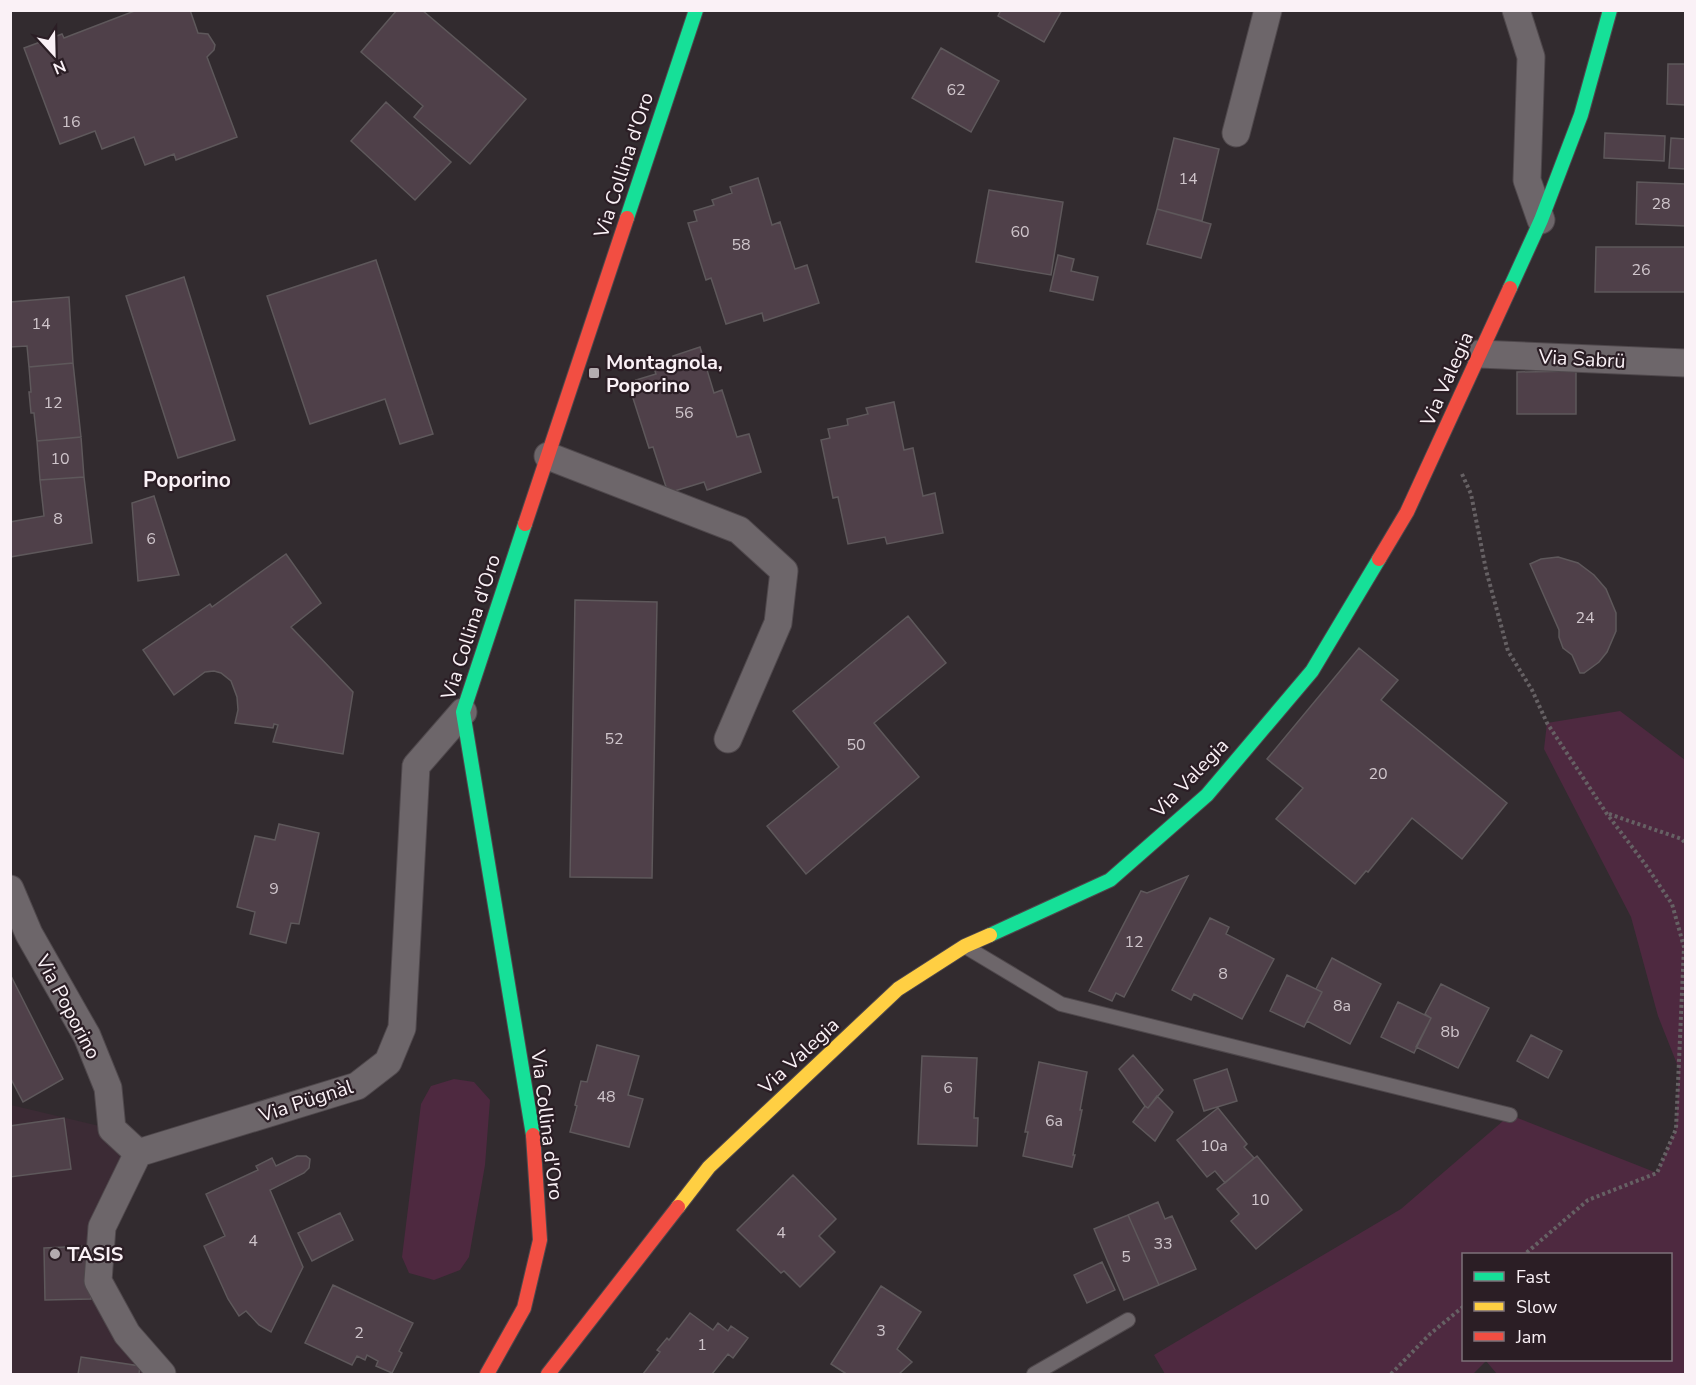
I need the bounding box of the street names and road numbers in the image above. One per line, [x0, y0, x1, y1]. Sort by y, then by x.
street label: Via Collina d'Oro [587, 89, 660, 242]
street label: Via Valegia [1414, 327, 1480, 431]
street label: Via Sabrü [1537, 343, 1626, 375]
street label: Via Collina d'Oro [434, 551, 507, 704]
street label: Via Valegia [1145, 732, 1235, 824]
street label: Via Poporino [29, 949, 107, 1064]
street label: Via Valegia [752, 1012, 845, 1101]
street label: Via Collina d'Oro [524, 1047, 570, 1202]
street label: Via Pügnàl [255, 1073, 357, 1129]

